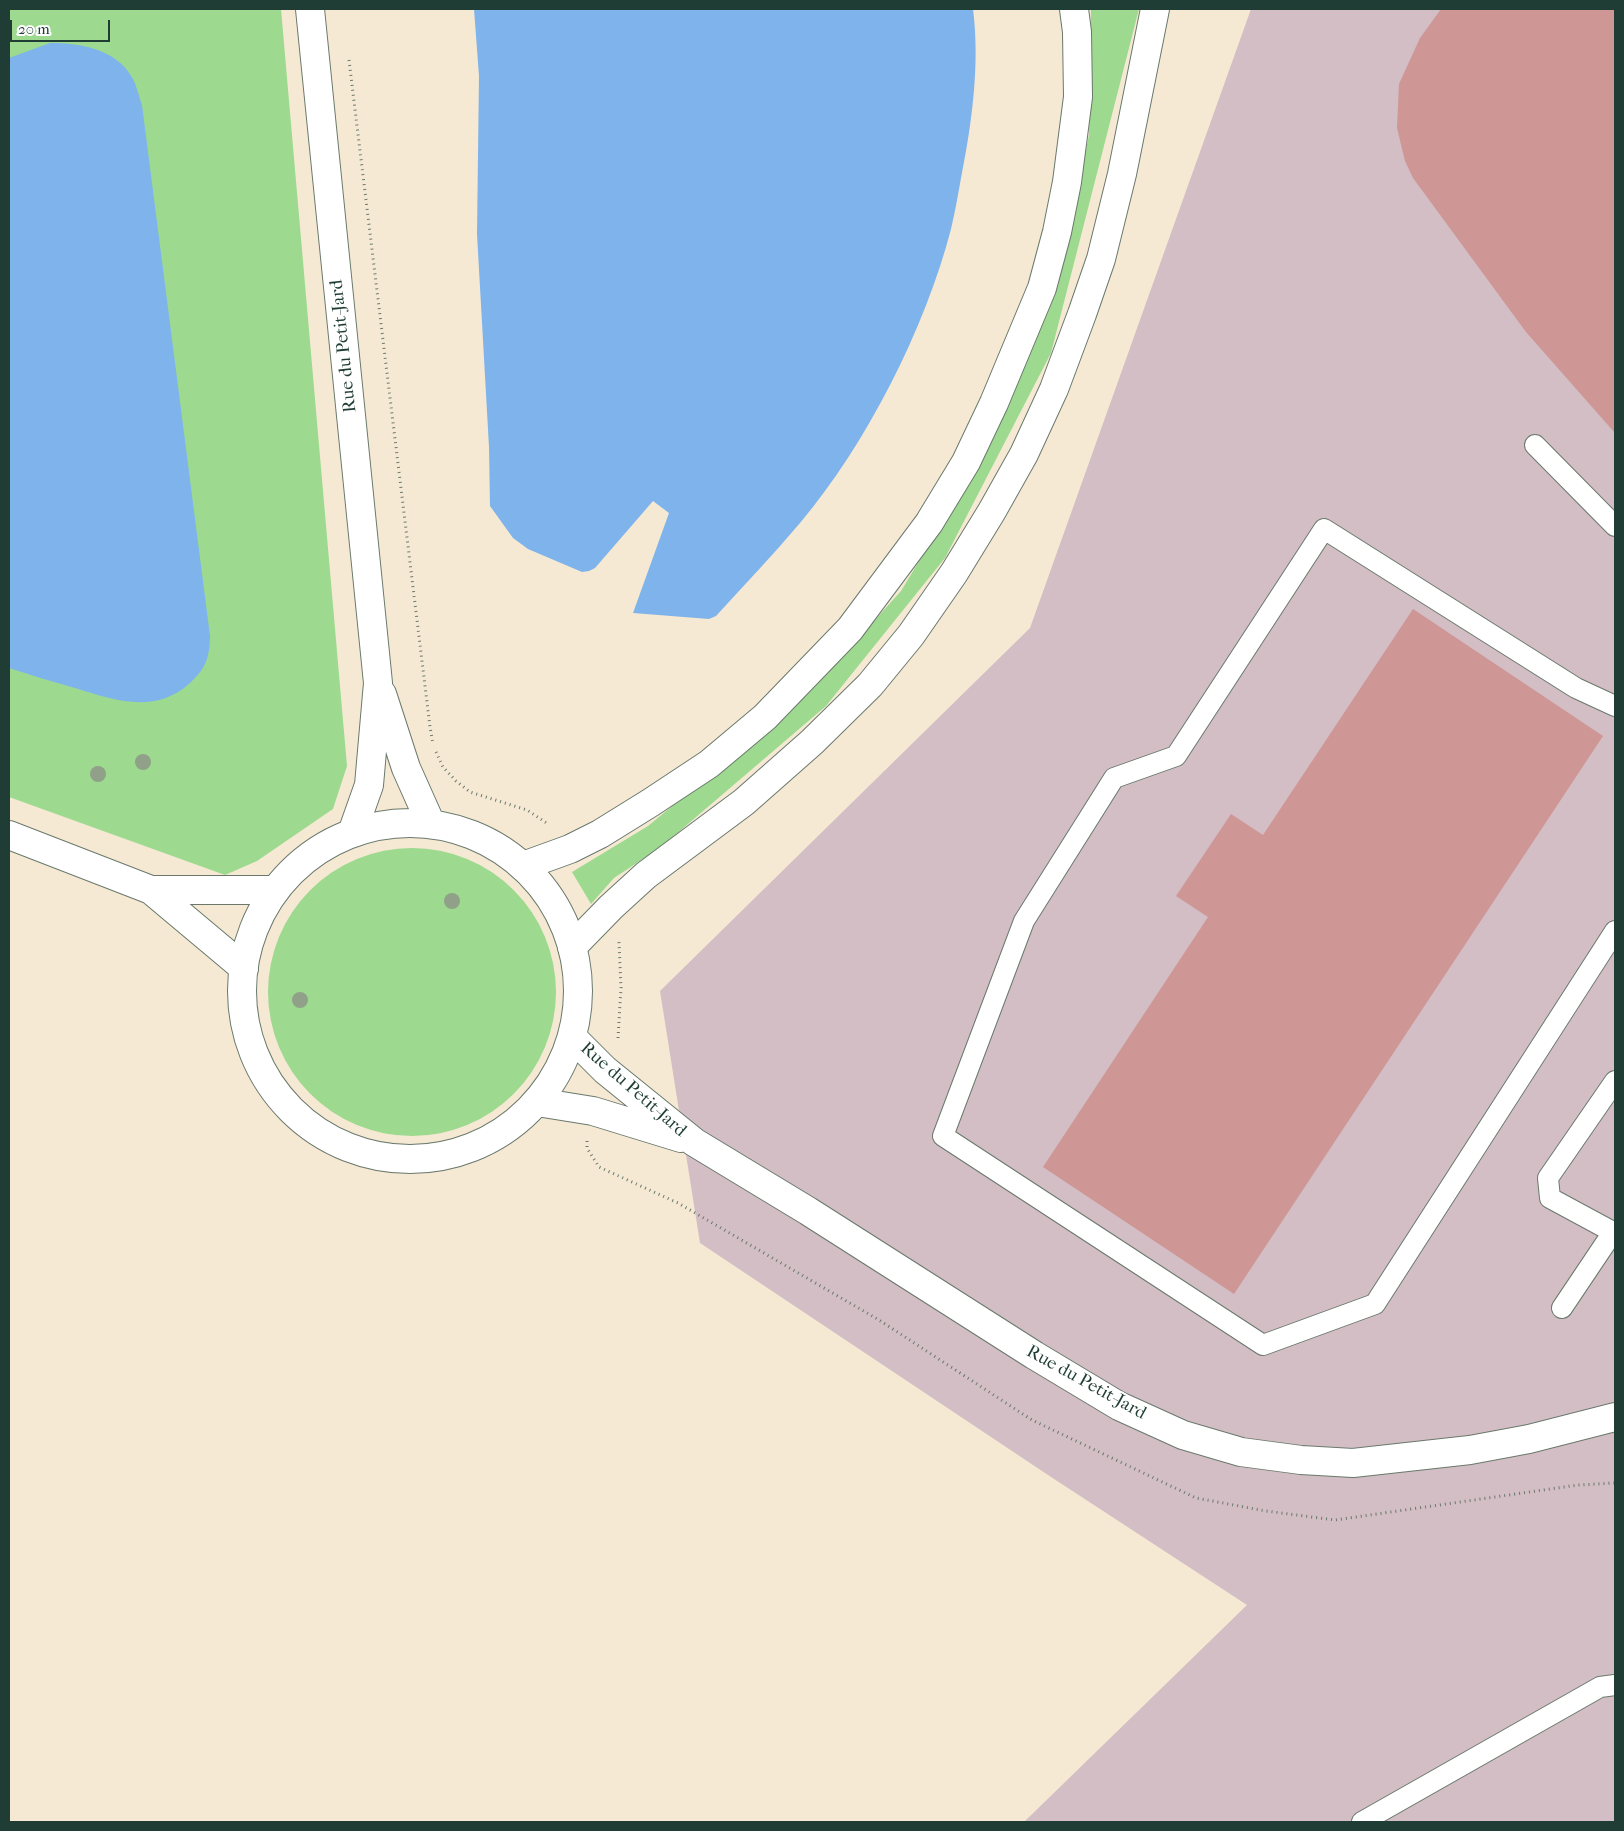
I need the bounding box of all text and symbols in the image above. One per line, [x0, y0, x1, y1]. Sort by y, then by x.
scale bar [12, 10, 112, 42]
text: 20 m [18, 20, 50, 38]
street label: Rue du Petit-Jard [326, 279, 362, 413]
street label: Rue du Petit-Jard [576, 1038, 690, 1142]
street label: Rue du Petit-Jard [1022, 1341, 1150, 1425]

